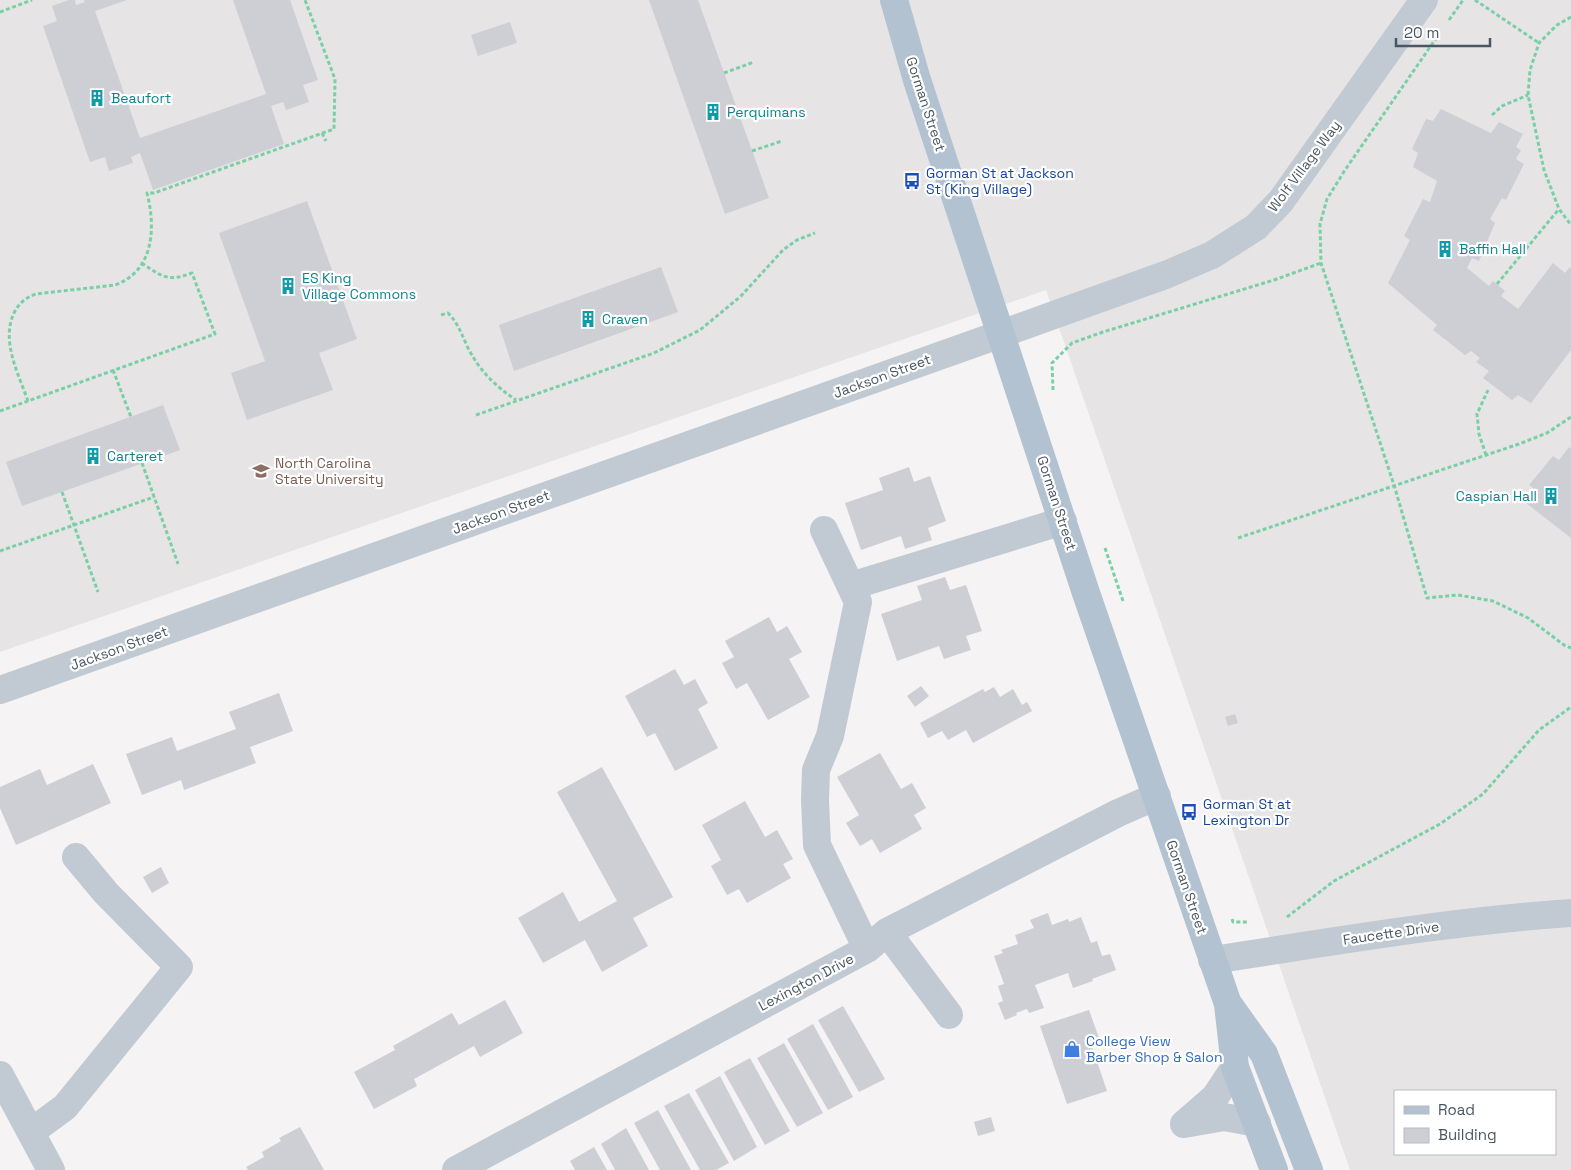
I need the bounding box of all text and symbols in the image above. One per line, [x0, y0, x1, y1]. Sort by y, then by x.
scale bar [1396, 15, 1490, 47]
text: 20 m [1404, 23, 1439, 42]
street label: Gorman Street [902, 55, 950, 153]
building icon: Beaufort [87, 88, 107, 108]
place label: Beaufort [111, 89, 171, 107]
building icon: Perquimans [703, 102, 723, 122]
place label: Perquimans [727, 103, 806, 121]
street label: Wolf Village Way [1264, 117, 1344, 215]
place label: Gorman St at Jackson St (King Village) [926, 164, 1074, 198]
bus stop icon: Gorman St at Jackson St (King Village) [902, 171, 922, 191]
building icon: Baffin Hall [1435, 239, 1455, 259]
place label: Baffin Hall [1459, 240, 1526, 258]
place label: ES King Village Commons [302, 269, 416, 303]
building icon: ES King Village Commons [278, 276, 298, 296]
building icon: Craven [578, 309, 598, 329]
place label: Craven [602, 310, 648, 328]
street label: Jackson Street [831, 350, 933, 402]
building icon: Carteret [83, 446, 103, 466]
place label: Carteret [107, 447, 163, 465]
place label: North Carolina State University [275, 454, 384, 488]
street label: Gorman Street [1033, 454, 1081, 552]
school or university icon: North Carolina State University [251, 461, 271, 481]
street label: Jackson Street [450, 486, 552, 538]
building icon: Caspian Hall [1541, 486, 1561, 506]
place label: Caspian Hall [1456, 487, 1537, 505]
street label: Jackson Street [68, 622, 170, 674]
place label: Gorman St at Lexington Dr [1203, 795, 1291, 829]
bus stop icon: Gorman St at Lexington Dr [1179, 802, 1199, 822]
street label: Gorman Street [1162, 838, 1212, 936]
street label: Faucette Drive [1342, 917, 1440, 949]
street label: Lexington Drive [755, 949, 857, 1015]
place label: College View Barber Shop & Salon [1086, 1032, 1223, 1066]
shop icon: College View Barber Shop & Salon [1062, 1039, 1082, 1059]
legend [1394, 1090, 1556, 1155]
text: Road [1438, 1100, 1475, 1119]
text: Building [1438, 1125, 1497, 1144]

